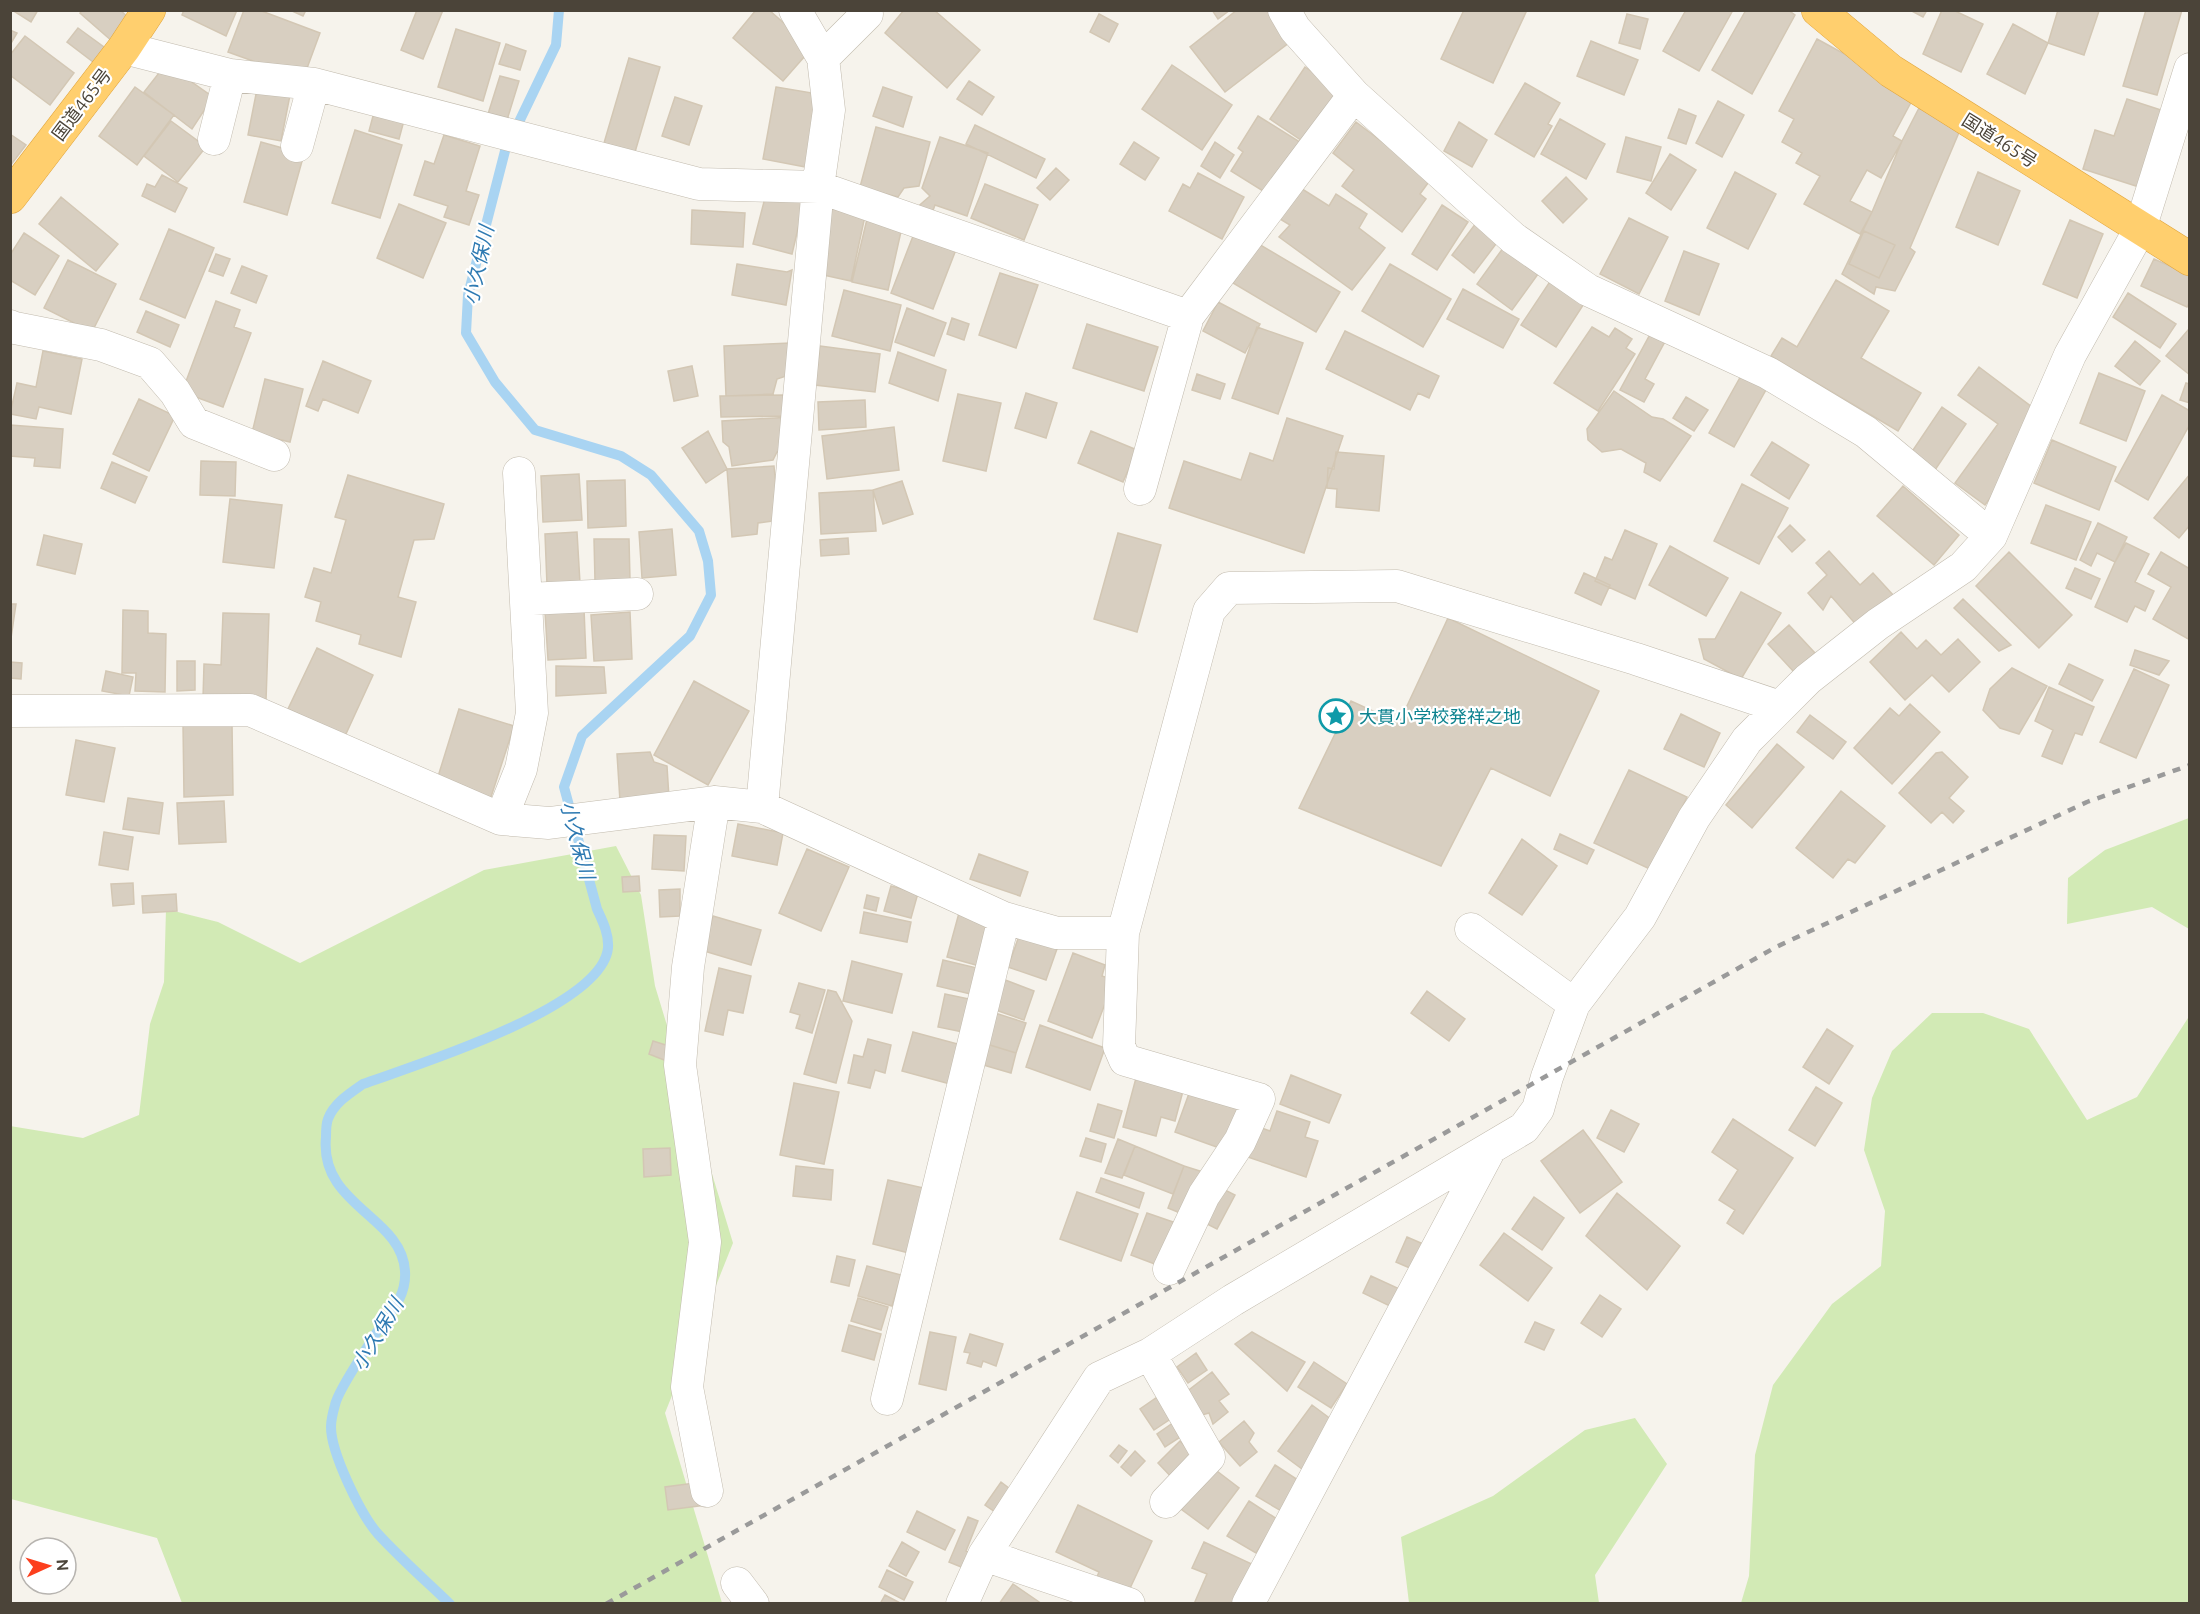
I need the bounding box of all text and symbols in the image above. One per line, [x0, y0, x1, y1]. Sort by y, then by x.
street label: 国道465号 [48, 64, 114, 144]
street label: 国道465号 [1959, 109, 2041, 171]
water label: 小久保川 [458, 222, 498, 307]
place icon: 大貫小学校発祥之地 [1318, 698, 1354, 734]
place label: 大貫小学校発祥之地 [1359, 706, 1521, 726]
water label: 小久保川 [557, 798, 600, 884]
water label: 小久保川 [347, 1292, 408, 1374]
north arrow [18, 1536, 78, 1596]
text: N [54, 1558, 72, 1572]

